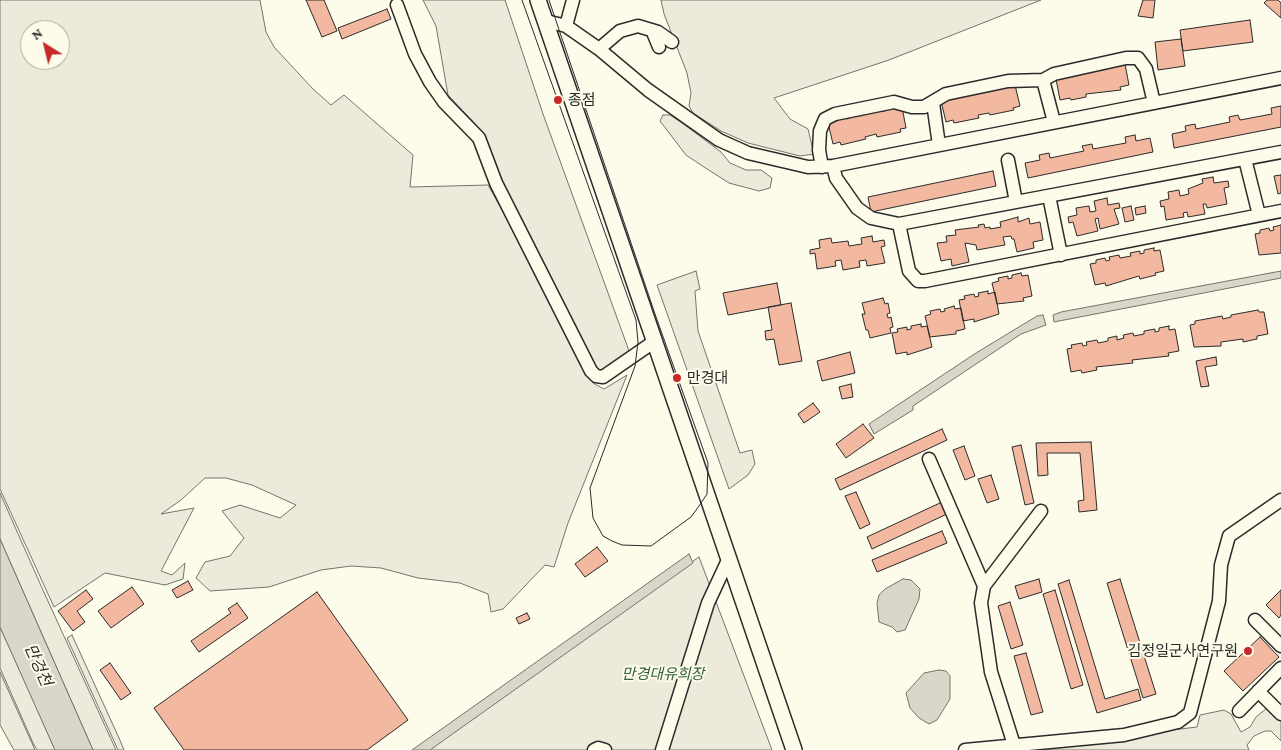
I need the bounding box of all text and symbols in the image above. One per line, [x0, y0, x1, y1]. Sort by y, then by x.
north arrow [20, 20, 70, 70]
text: N [28, 24, 45, 43]
place label: 종점 [568, 91, 596, 109]
marker: 종점 [552, 94, 564, 106]
place label: 만경대 [687, 369, 728, 387]
marker: 만경대 [671, 372, 683, 384]
water label: 만겅천 [20, 641, 56, 689]
place label: 김정일군사연구원 [1128, 642, 1238, 660]
marker: 김정일군사연구원 [1242, 645, 1254, 657]
park label: 만경대유희장 [622, 665, 704, 683]

